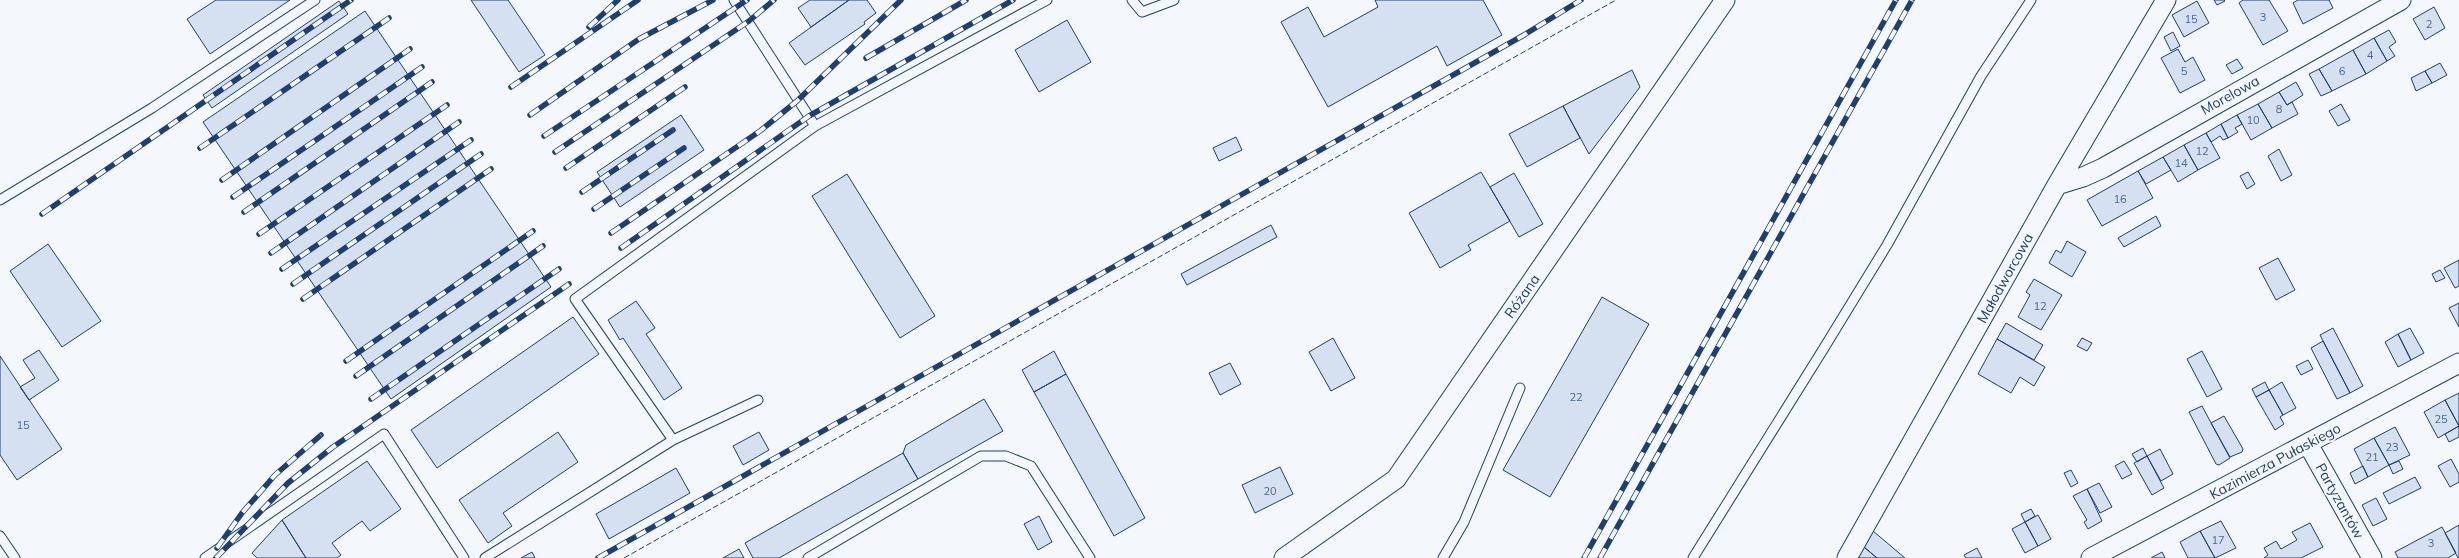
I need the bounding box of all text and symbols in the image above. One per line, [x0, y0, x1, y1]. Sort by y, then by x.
house number: 3 [2260, 10, 2266, 24]
house number: 15 [2184, 12, 2198, 26]
house number: 2 [2426, 17, 2433, 31]
house number: 4 [2367, 48, 2374, 62]
house number: 5 [2181, 64, 2188, 78]
house number: 6 [2339, 64, 2346, 78]
street label: Morelowa [2198, 72, 2262, 118]
house number: 8 [2276, 102, 2283, 116]
house number: 10 [2246, 113, 2260, 127]
house number: 12 [2195, 144, 2209, 158]
house number: 14 [2174, 156, 2188, 170]
house number: 16 [2113, 192, 2127, 206]
street label: Małodworcowa [1973, 230, 2037, 326]
street label: Różana [1500, 271, 1544, 321]
house number: 12 [2033, 299, 2047, 313]
house number: 22 [1569, 390, 1583, 404]
house number: 25 [2434, 412, 2448, 426]
house number: 15 [16, 418, 30, 432]
street label: Kazimierza Pułaskiego [2206, 419, 2344, 503]
house number: 23 [2385, 440, 2399, 454]
house number: 21 [2365, 450, 2379, 464]
street label: Partyzantów [2312, 460, 2368, 542]
house number: 20 [1263, 484, 1277, 498]
house number: 17 [2211, 533, 2225, 547]
house number: 3 [2428, 536, 2434, 550]

